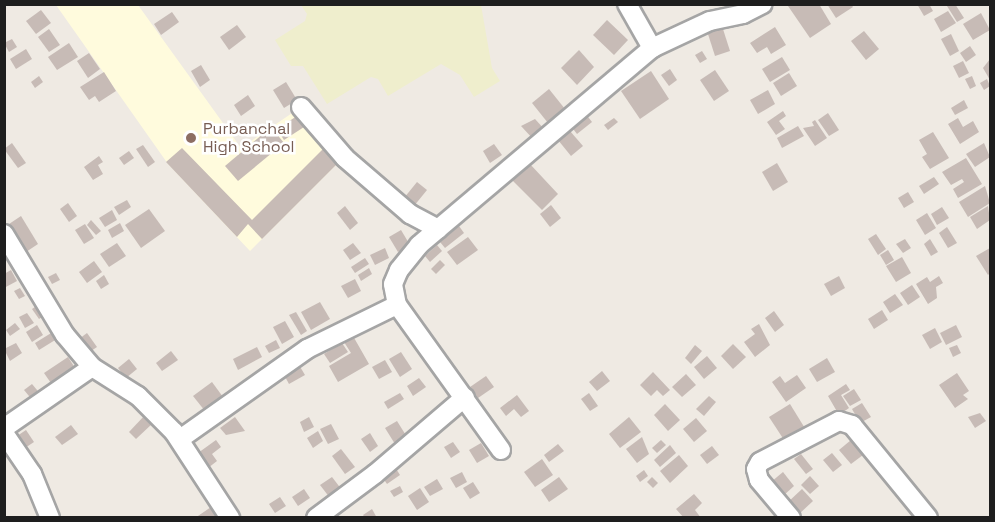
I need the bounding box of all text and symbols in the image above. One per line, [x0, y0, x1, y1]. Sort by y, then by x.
place label: Purbanchal High School [203, 119, 294, 157]
marker: Purbanchal High School [184, 131, 198, 145]

